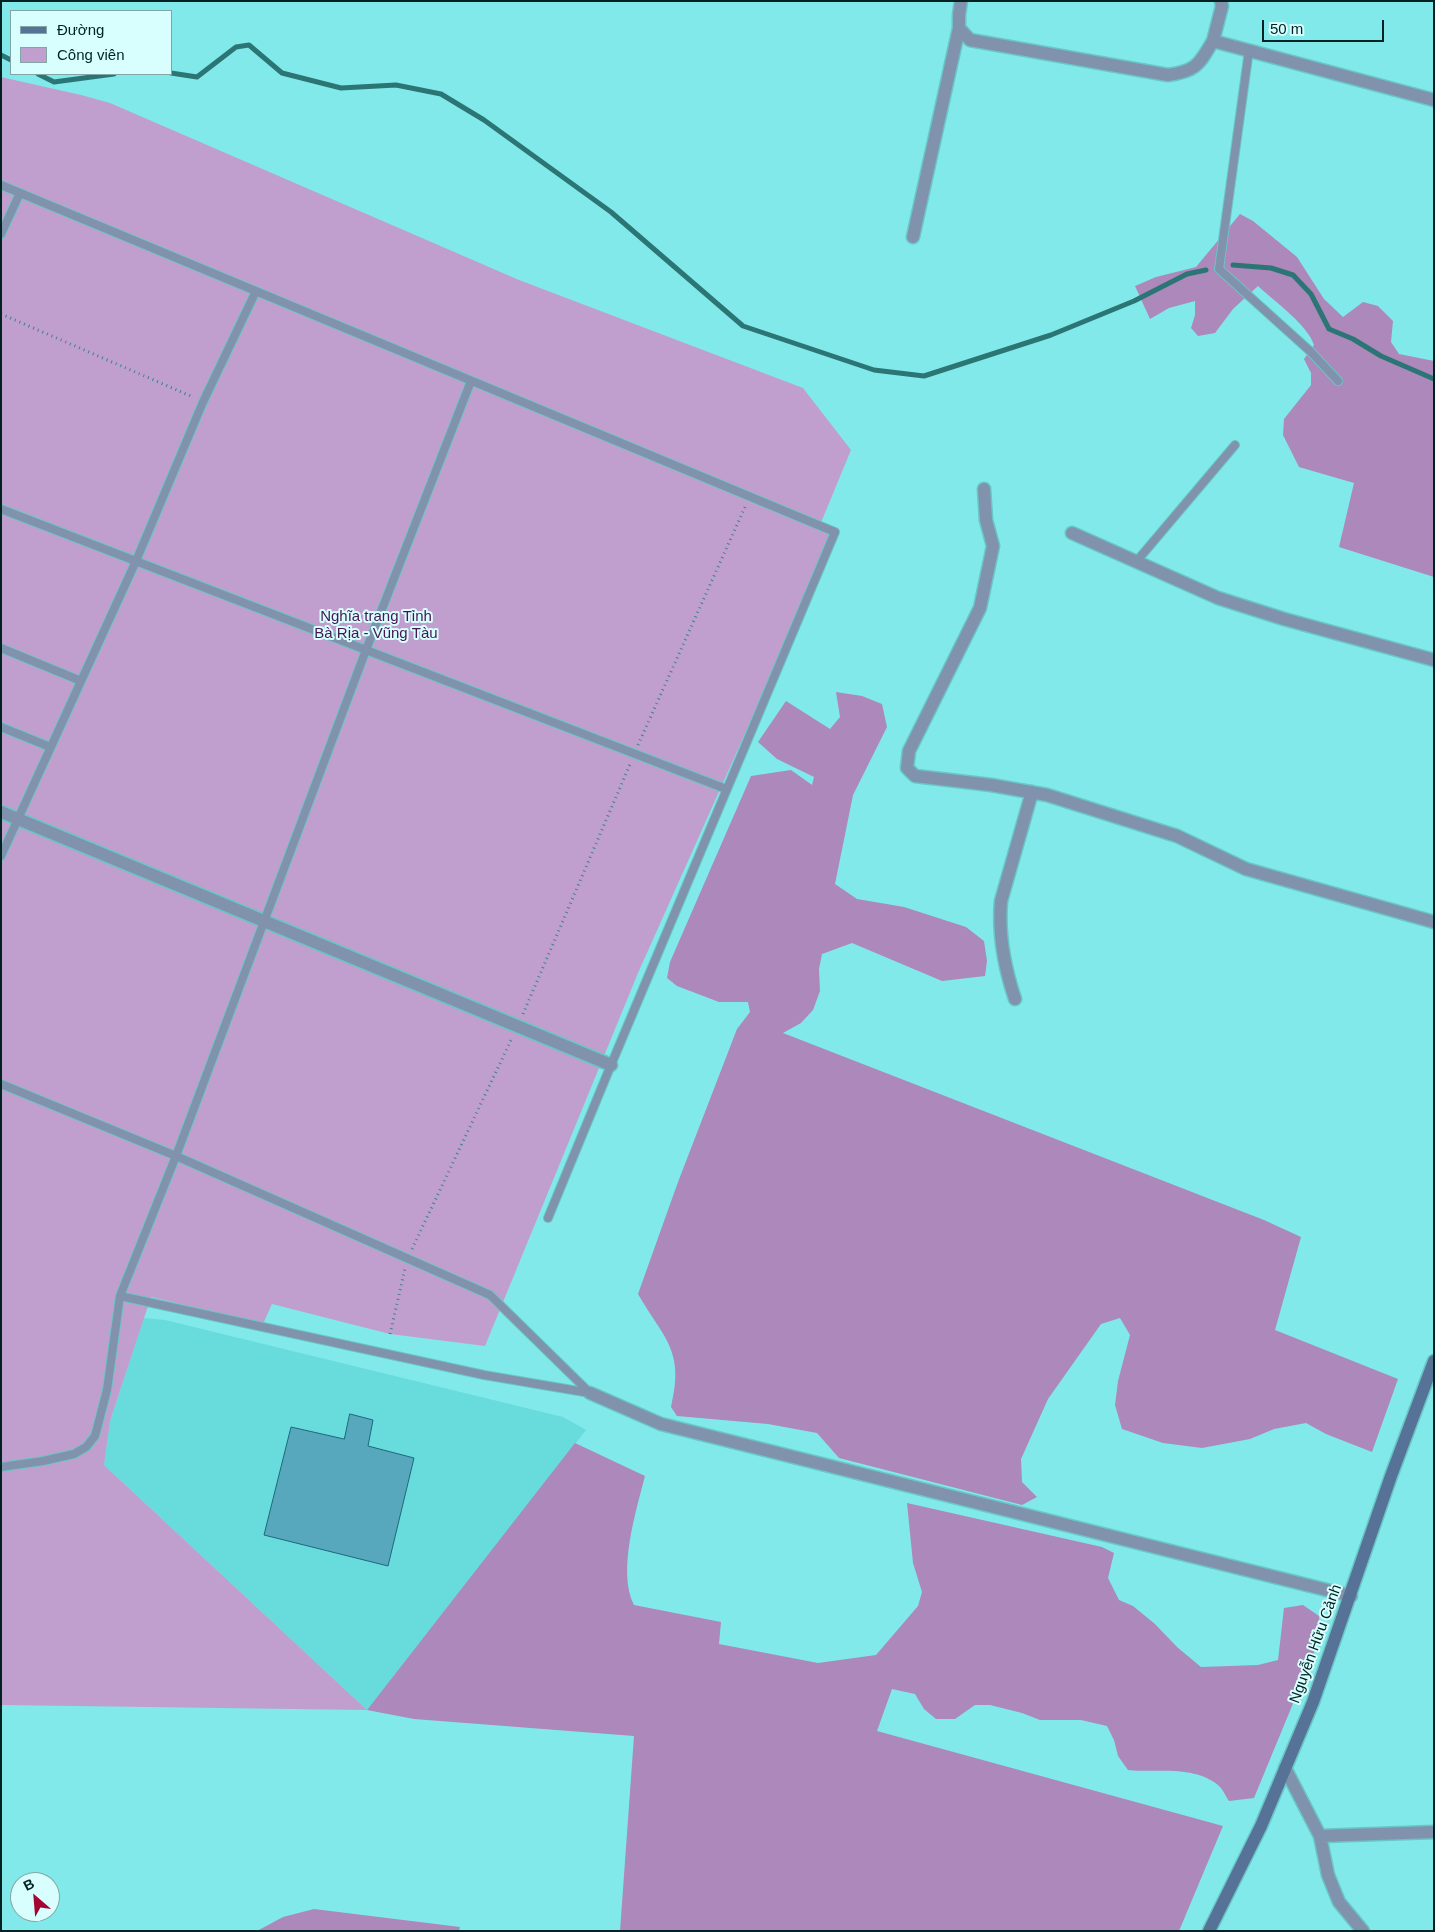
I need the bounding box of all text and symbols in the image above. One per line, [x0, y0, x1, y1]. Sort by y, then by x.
legend [10, 10, 172, 75]
scale bar [1265, 10, 1388, 42]
text: 50 m [1270, 20, 1303, 37]
text: Đường [57, 21, 104, 38]
text: Công viên [57, 46, 125, 63]
park label: Nghĩa trang Tỉnh Bà Rịa - Vũng Tàu [314, 608, 438, 643]
street label: Nguyễn Hữu Cảnh [1286, 1582, 1346, 1706]
north arrow [10, 1872, 60, 1922]
text: B [21, 1875, 37, 1894]

